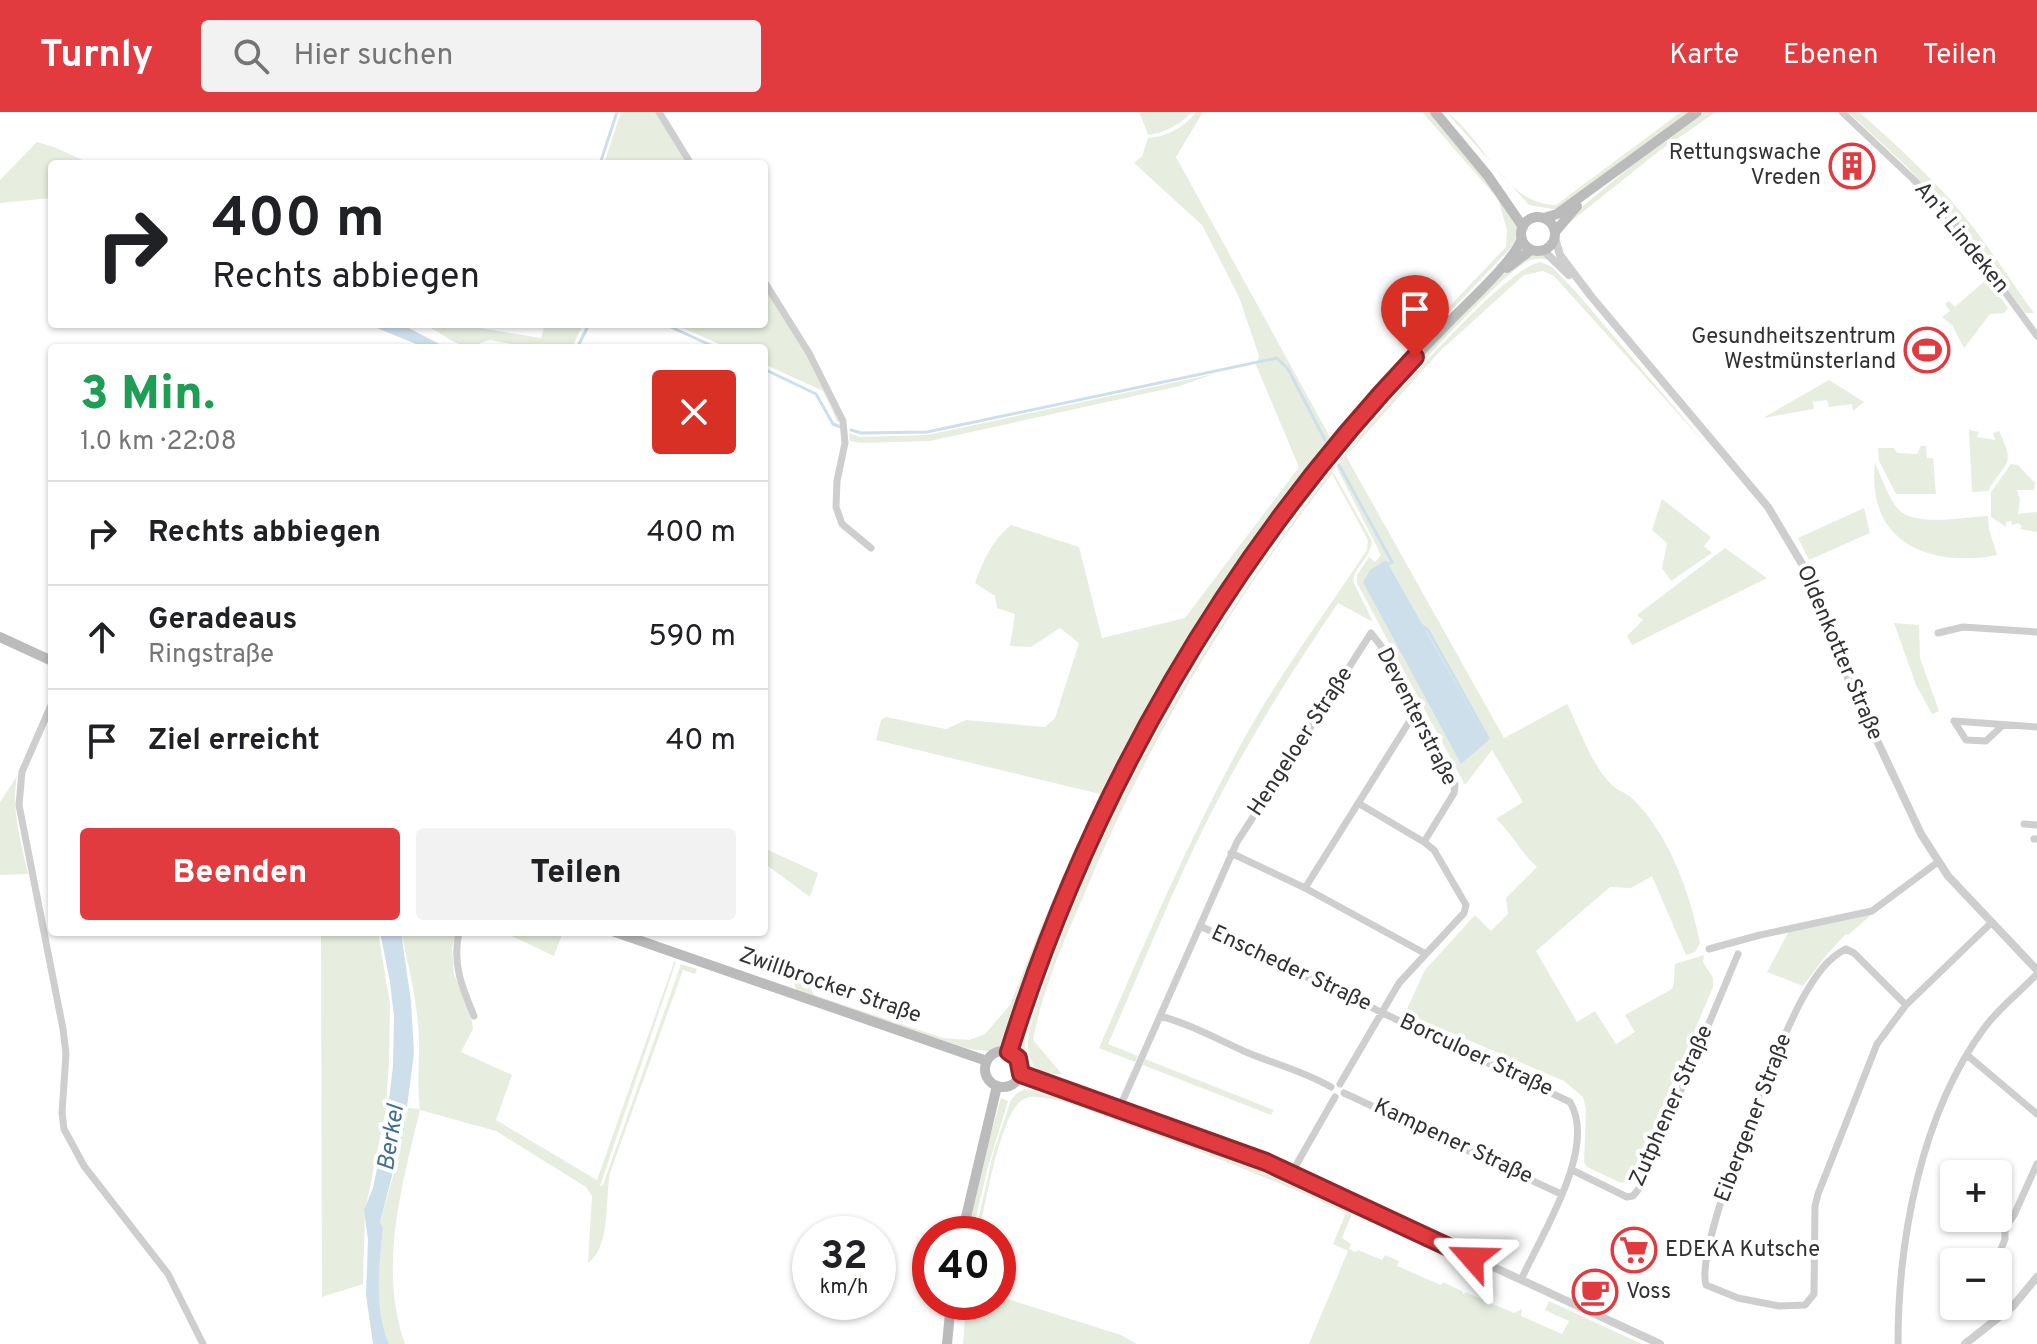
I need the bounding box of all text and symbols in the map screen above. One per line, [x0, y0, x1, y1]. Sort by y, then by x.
search box [201, 20, 761, 92]
text: Turnly [40, 32, 153, 81]
icon: search [229, 34, 273, 78]
text: Hier suchen [293, 38, 453, 75]
text: Karte [1669, 38, 1739, 74]
text: Ebenen [1783, 38, 1879, 74]
text: Teilen [1923, 38, 1997, 74]
place label: Rettungswache Vreden [1669, 140, 1821, 192]
building icon: Rettungswache Vreden [1828, 142, 1876, 190]
street label: An't Lindeken [1908, 177, 2014, 299]
text: 400 m [212, 186, 385, 256]
icon: right [80, 192, 184, 296]
text: Rechts abbiegen [212, 255, 480, 301]
pin [1381, 275, 1449, 357]
icon: arrive [1393, 287, 1437, 331]
place label: Gesundheitszentrum Westmünsterland [1691, 324, 1896, 376]
sports icon: Gesundheitszentrum Westmünsterland [1903, 326, 1951, 374]
text: 3 Min. [80, 366, 215, 426]
button: close [652, 370, 736, 454]
text: 1.0 km · 22:08 [80, 426, 237, 459]
icon: right [80, 511, 124, 555]
text: Rechts abbiegen [148, 515, 381, 552]
text: 400 m [647, 515, 736, 552]
street label: Oldenkotter Straße [1790, 561, 1888, 745]
text: Geradeaus [148, 602, 297, 639]
icon: ahead [80, 615, 124, 659]
text: 590 m [648, 619, 736, 656]
text: Ringstraße [148, 639, 274, 672]
street label: Deventerstraße [1370, 644, 1462, 790]
street label: Hengeloer Straße [1243, 662, 1359, 822]
icon: arrive [80, 719, 124, 763]
text: Ziel erreicht [148, 723, 320, 760]
text: 40 m [666, 723, 736, 760]
button: Beenden [80, 828, 400, 920]
button: Teilen [416, 828, 736, 920]
street label: Enscheder Straße [1207, 920, 1375, 1018]
street label: Zwillbrocker Straße [735, 942, 925, 1030]
street label: Borculoer Straße [1395, 1009, 1557, 1103]
street label: Zutphener Straße [1624, 1021, 1720, 1191]
street label: Eibergener Straße [1709, 1030, 1799, 1206]
street label: Kampener Straße [1369, 1093, 1537, 1191]
water label: Berkel [372, 1101, 412, 1173]
map controls [1940, 1160, 2012, 1320]
button: + [1940, 1160, 2012, 1232]
speed limit sign: 40 [912, 1216, 1016, 1320]
position arrow [1430, 1216, 1514, 1300]
supermarket icon: EDEKA Kutsche [1610, 1226, 1658, 1274]
text: 32 [820, 1233, 868, 1283]
place label: EDEKA Kutsche [1665, 1237, 1820, 1264]
button: − [1940, 1248, 2012, 1320]
cafe icon: Voss [1571, 1268, 1619, 1316]
text: km/h [820, 1275, 868, 1301]
place label: Voss [1626, 1279, 1671, 1306]

